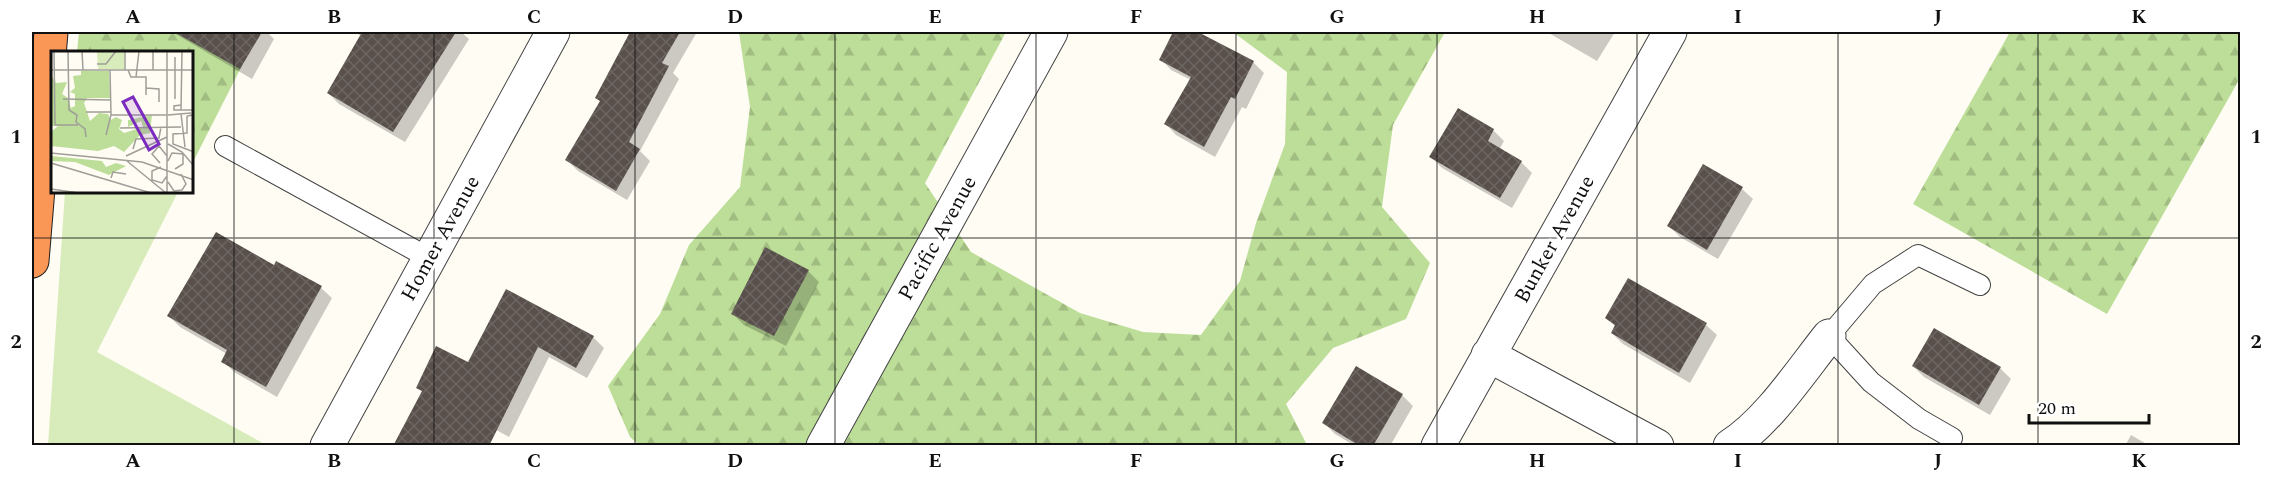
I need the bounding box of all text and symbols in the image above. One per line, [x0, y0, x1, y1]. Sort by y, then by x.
text: A [125, 2, 141, 32]
text: B [327, 2, 341, 32]
text: C [527, 2, 541, 32]
text: D [727, 2, 743, 32]
text: E [928, 2, 942, 32]
text: F [1130, 2, 1142, 32]
text: G [1329, 2, 1345, 32]
text: H [1529, 2, 1545, 32]
text: I [1734, 2, 1742, 32]
text: J [1934, 2, 1942, 32]
text: K [2131, 2, 2147, 32]
inset map [51, 51, 194, 194]
text: 1 [10, 122, 22, 152]
text: 1 [2250, 122, 2262, 152]
street label: Homer Avenue [393, 170, 489, 307]
street label: Pacific Avenue [890, 170, 985, 307]
street label: Bunker Avenue [1506, 170, 1603, 309]
text: 2 [10, 327, 22, 357]
text: 2 [2250, 327, 2262, 357]
scale bar [2029, 387, 2149, 425]
text: 20 m [2038, 395, 2076, 422]
text: A [125, 446, 141, 476]
text: B [327, 446, 341, 476]
text: C [527, 446, 541, 476]
text: D [727, 446, 743, 476]
text: E [928, 446, 942, 476]
text: F [1130, 446, 1142, 476]
text: G [1329, 446, 1345, 476]
text: H [1529, 446, 1545, 476]
text: I [1734, 446, 1742, 476]
text: J [1934, 446, 1942, 476]
text: K [2131, 446, 2147, 476]

